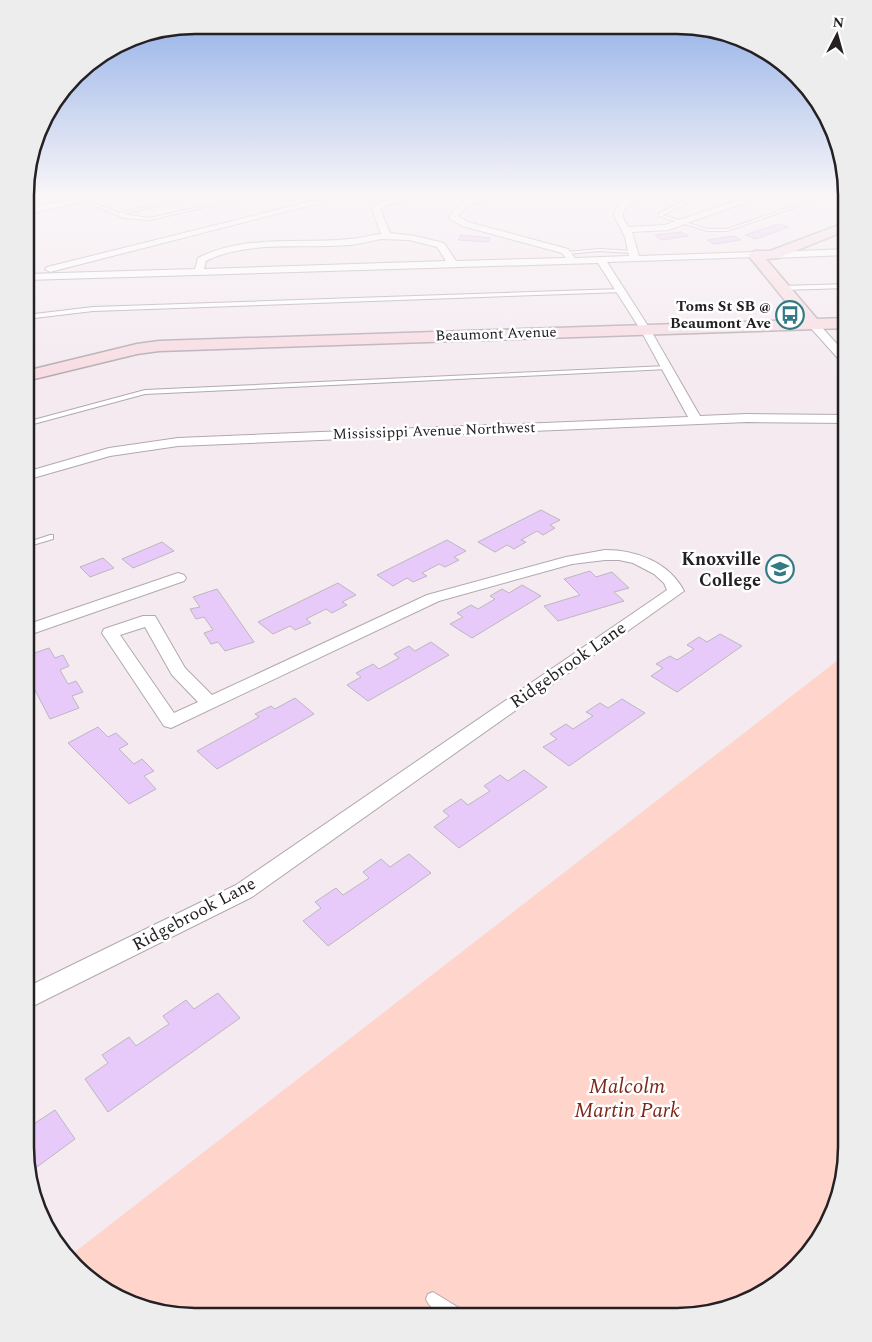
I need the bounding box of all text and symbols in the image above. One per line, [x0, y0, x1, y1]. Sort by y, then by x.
north arrow [812, 10, 862, 60]
text: N [832, 12, 845, 34]
place label: Toms St SB @ Beaumont Ave [670, 295, 771, 335]
bus stop icon: Toms St SB @ Beaumont Ave [775, 300, 805, 330]
street label: Beaumont Avenue [435, 320, 557, 348]
street label: Mississippi Avenue Northwest [332, 416, 536, 446]
place label: Knoxville College [681, 546, 761, 594]
school or university icon: Knoxville College [765, 554, 795, 584]
street label: Ridgebrook Lane [504, 615, 632, 715]
street label: Ridgebrook Lane [127, 870, 261, 958]
park label: Malcolm Martin Park [574, 1071, 680, 1127]

